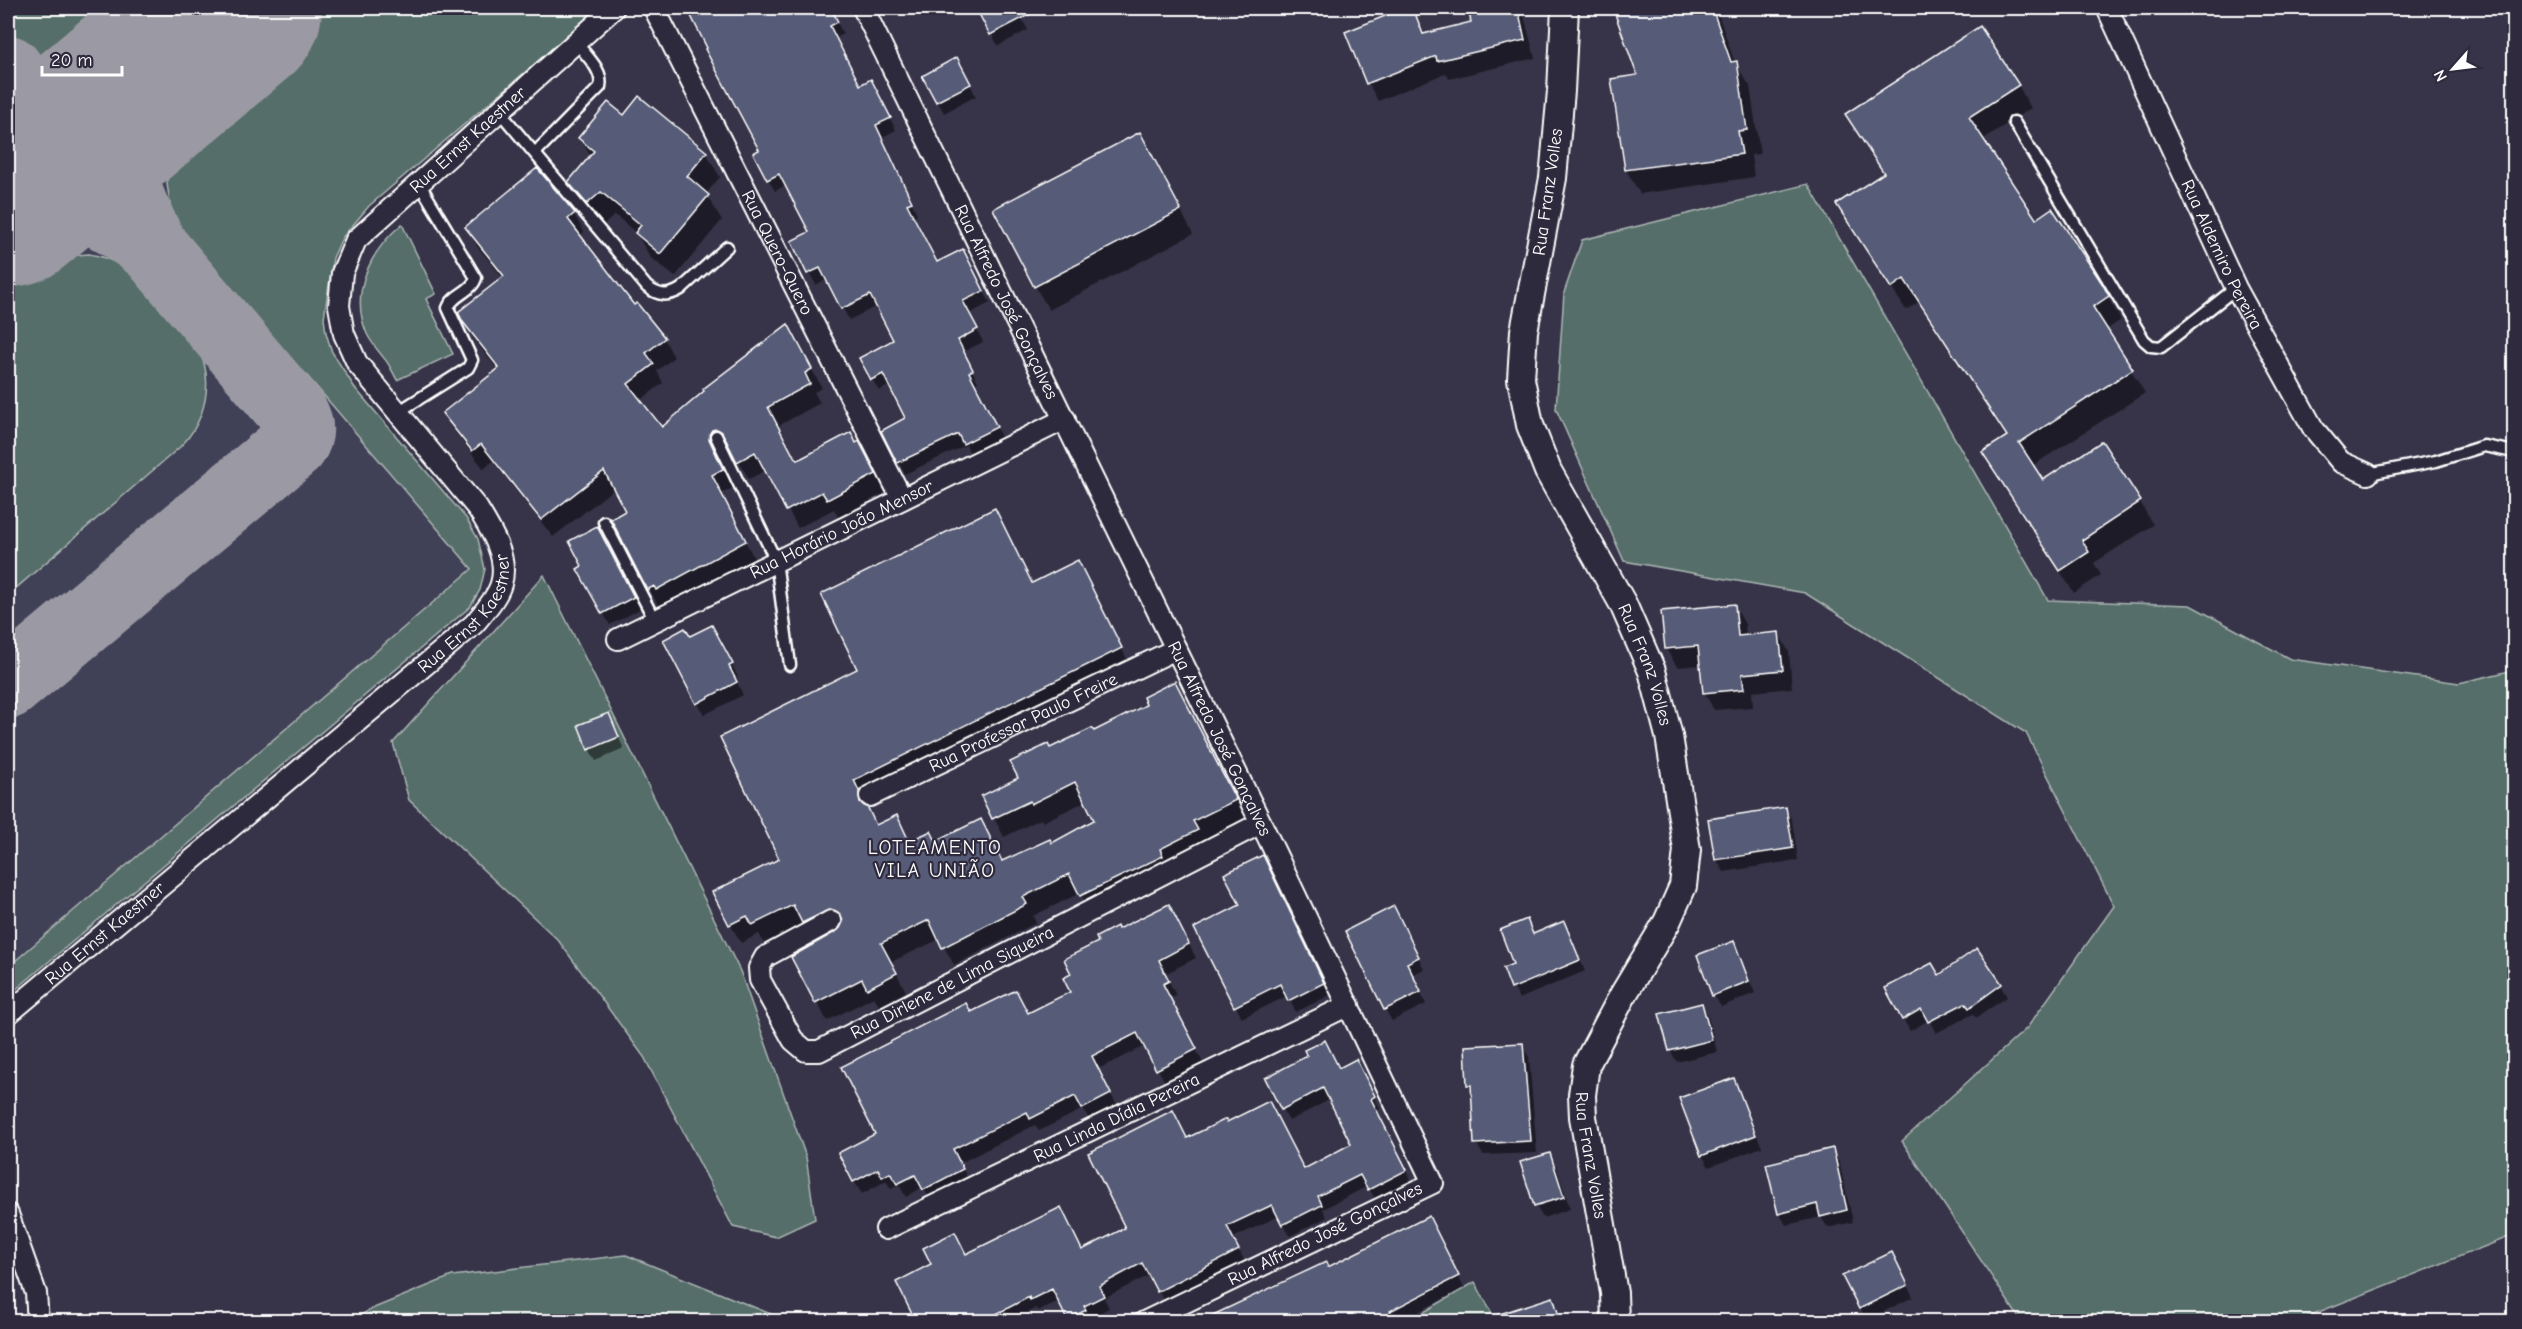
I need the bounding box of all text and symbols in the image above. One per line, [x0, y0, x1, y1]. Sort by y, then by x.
scale bar [42, 39, 122, 77]
north arrow [2423, 39, 2483, 99]
text: 20 m [51, 50, 92, 71]
text: N [2430, 67, 2451, 84]
street label: Rua Ernst Kaestner [405, 81, 531, 197]
street label: Rua Franz Volles [1529, 127, 1567, 257]
street label: Rua Aldemiro Pereira [2177, 176, 2267, 333]
street label: Rua Quero-Quero [737, 187, 818, 319]
street label: Rua Alfredo José Gonçalves [950, 201, 1063, 402]
street label: Rua Horário João Mensor [746, 475, 937, 583]
street label: Rua Ernst Kaestner [413, 551, 514, 677]
street label: Rua Franz Volles [1614, 600, 1676, 728]
street label: Rua Alfredo José Gonçalves [1163, 638, 1276, 839]
street label: Rua Professor Paulo Freire [926, 668, 1121, 777]
district label: LOTEAMENTO VILA UNIÃO [868, 836, 1002, 882]
street label: Rua Ernst Kaestner [41, 877, 169, 989]
street label: Rua Dirlene de Lima Siqueira [847, 921, 1057, 1043]
street label: Rua Linda Dídia Pereira [1030, 1068, 1203, 1167]
street label: Rua Franz Volles [1571, 1091, 1611, 1220]
street label: Rua Alfredo José Gonçalves [1224, 1178, 1426, 1290]

